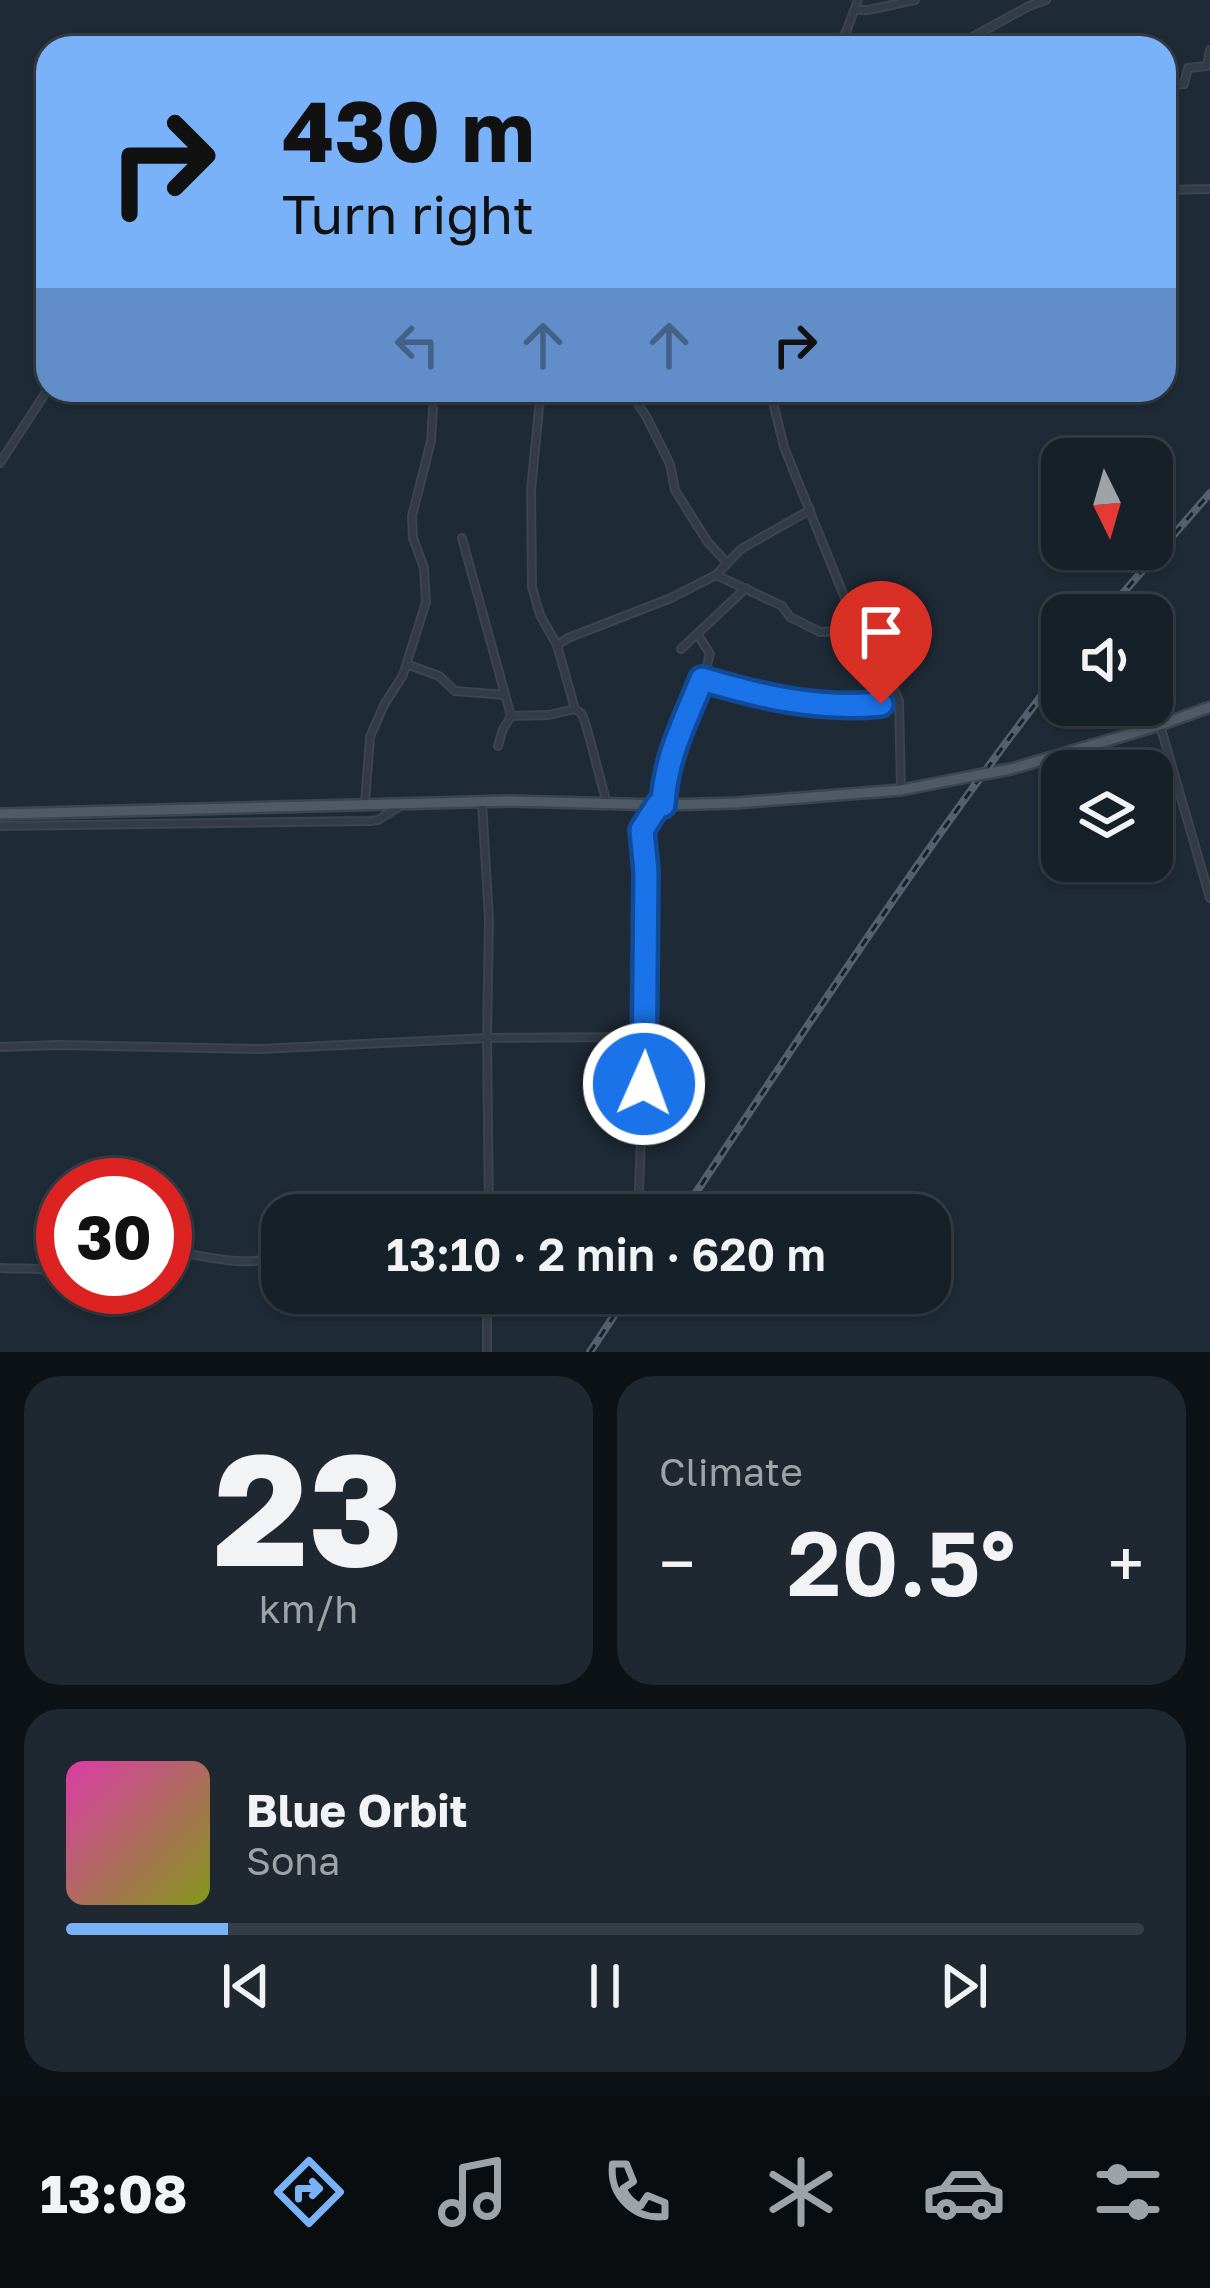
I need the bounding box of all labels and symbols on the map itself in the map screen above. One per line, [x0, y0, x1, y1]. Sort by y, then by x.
north arrow [1041, 438, 1173, 570]
pin [830, 581, 932, 704]
position arrow [581, 1021, 707, 1147]
speed limit sign: 30 [36, 1158, 192, 1314]

